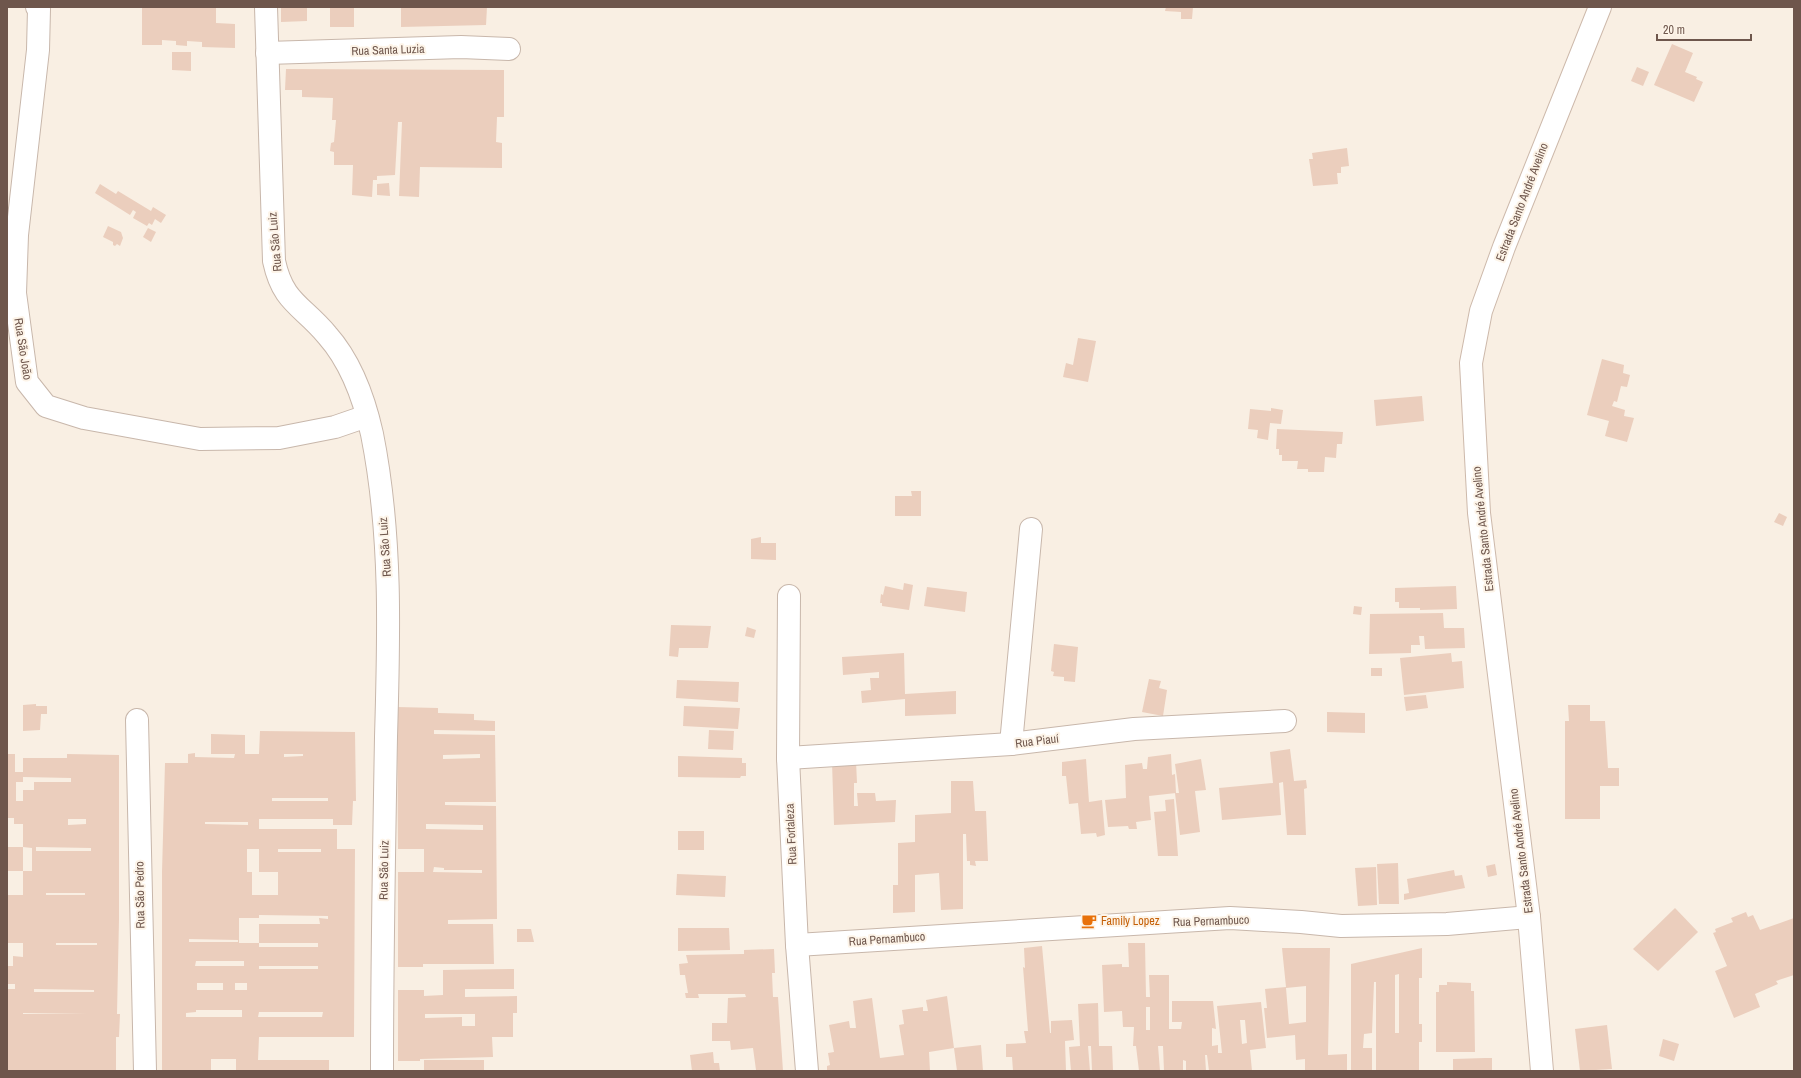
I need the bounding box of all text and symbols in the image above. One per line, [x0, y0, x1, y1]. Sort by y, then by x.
scale bar [1657, 16, 1751, 42]
text: 20 m [1663, 22, 1685, 38]
street label: Rua Santa Luzia [351, 41, 425, 59]
street label: Estrada Santo André Avelino [1492, 140, 1552, 264]
street label: Rua São Luiz [264, 212, 286, 272]
street label: Rua São João [10, 317, 36, 381]
street label: Estrada Santo André Avelino [1468, 466, 1498, 592]
street label: Rua São Luiz [375, 517, 395, 577]
street label: Rua Piauí [1014, 730, 1060, 752]
street label: Estrada Santo André Avelino [1505, 788, 1537, 914]
street label: Rua Fortaleza [781, 802, 801, 865]
street label: Rua São Luiz [375, 840, 393, 900]
street label: Rua São Pedro [131, 861, 149, 929]
cafe icon: Family Lopez [1080, 912, 1098, 930]
street label: Rua Pernambuco [1172, 912, 1250, 930]
place label: Family Lopez [1101, 913, 1160, 929]
street label: Rua Pernambuco [848, 928, 926, 950]

